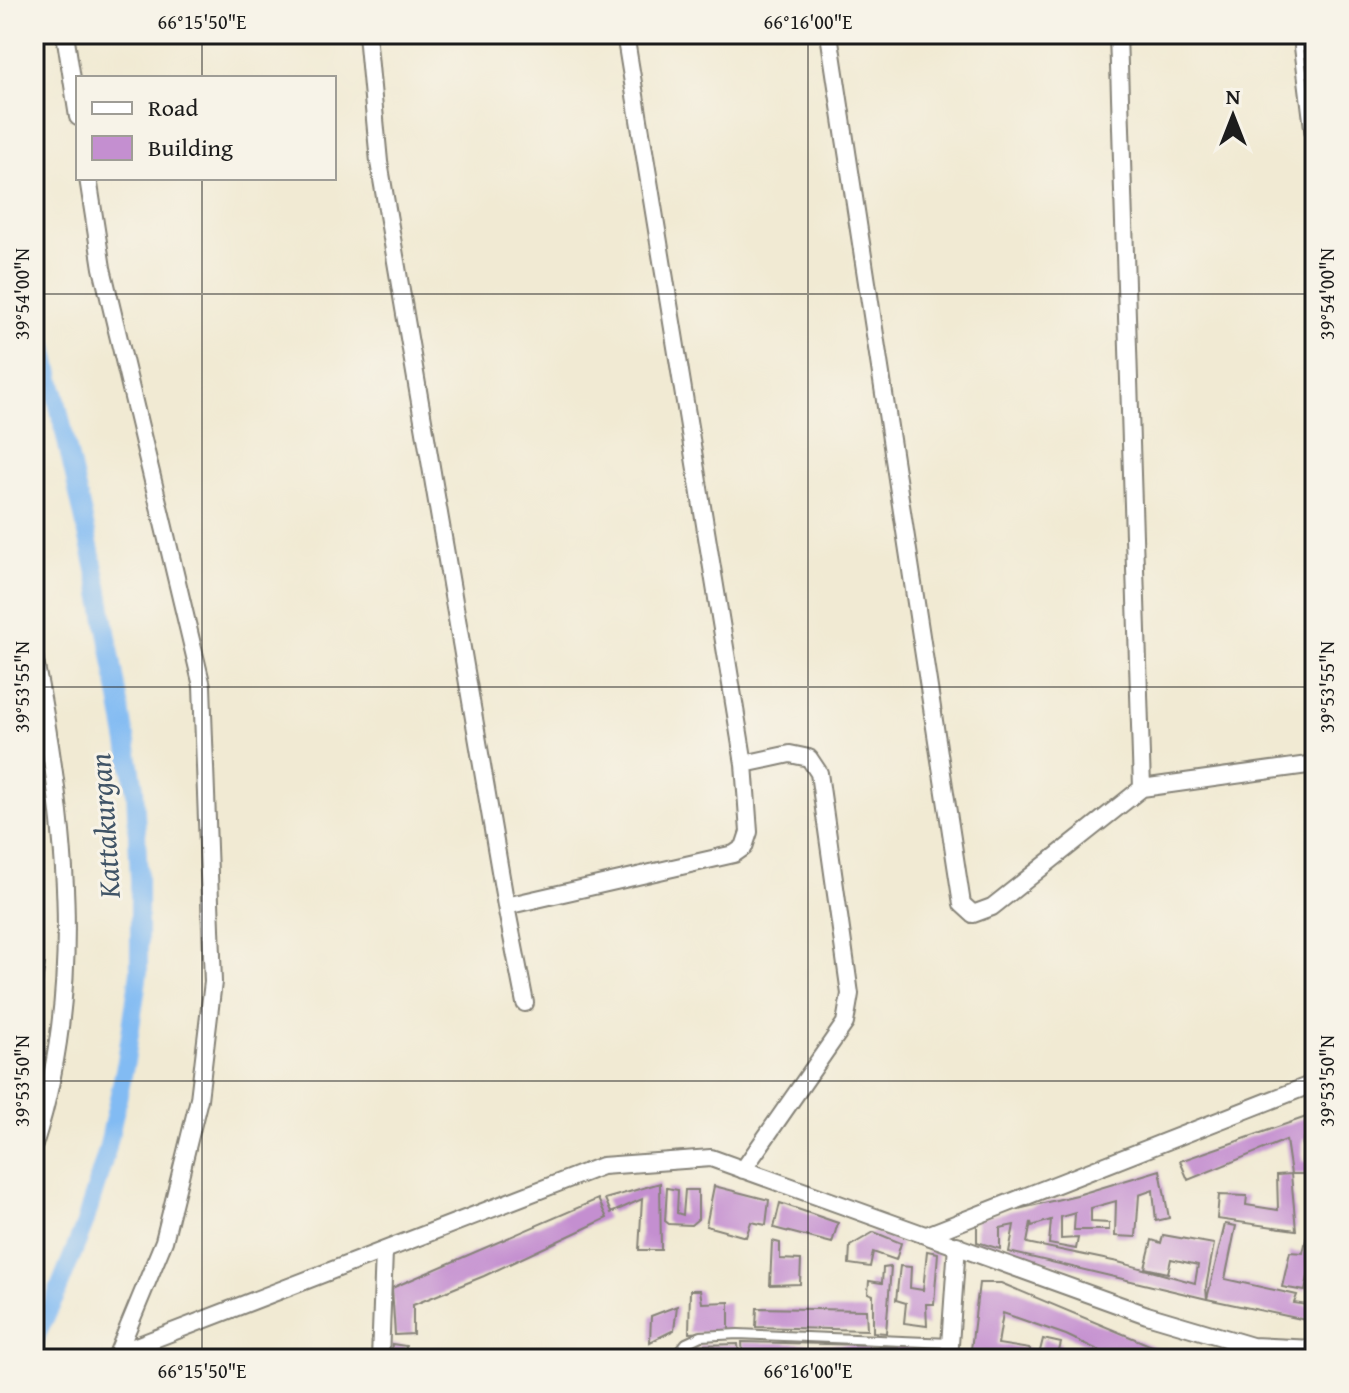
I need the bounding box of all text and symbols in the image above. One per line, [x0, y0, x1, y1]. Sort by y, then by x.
text: 66°15'50"E [158, 7, 246, 36]
text: 66°16'00"E [764, 7, 852, 36]
legend [76, 76, 336, 180]
north arrow [1193, 76, 1273, 156]
text: N [1226, 80, 1241, 112]
text: Road [148, 90, 198, 125]
text: Building [148, 130, 233, 165]
text: 39°54'00"N [7, 248, 36, 340]
text: 39°54'00"N [1312, 248, 1341, 340]
text: 39°53'55"N [7, 641, 36, 733]
text: 39°53'55"N [1312, 641, 1341, 733]
water label: Kattakurgan [77, 752, 131, 901]
text: 39°53'50"N [7, 1035, 36, 1127]
text: 39°53'50"N [1312, 1035, 1341, 1127]
text: 66°15'50"E [158, 1356, 246, 1385]
text: 66°16'00"E [764, 1356, 852, 1385]

